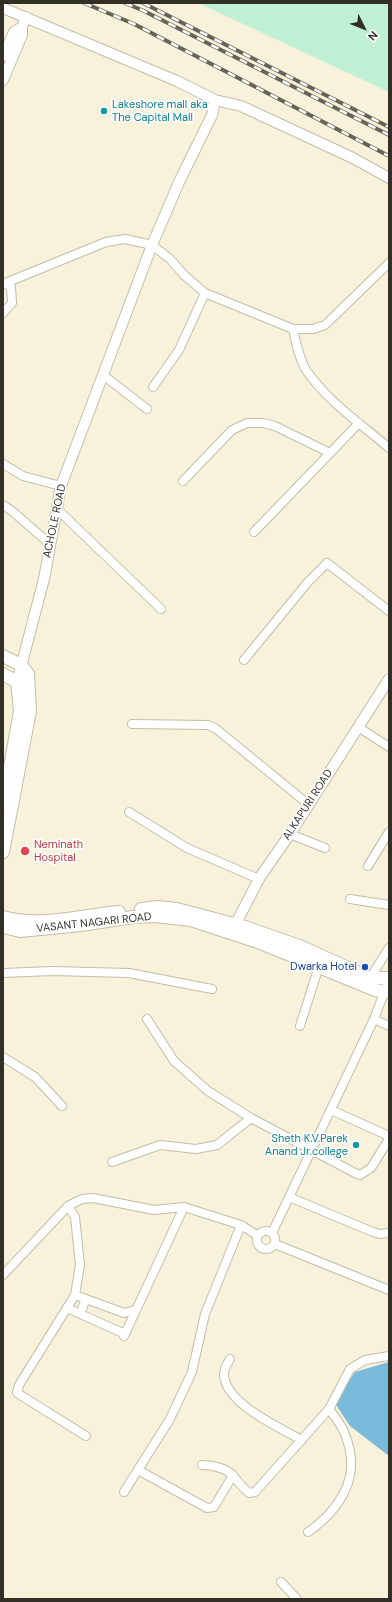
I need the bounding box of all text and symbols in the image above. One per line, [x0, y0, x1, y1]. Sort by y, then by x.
north arrow [344, 8, 384, 48]
text: N [365, 28, 381, 44]
place label: Lakeshore mall aka The Capital Mall [112, 98, 208, 124]
marker: Lakeshore mall aka The Capital Mall [99, 106, 109, 116]
street label: ACHOLE ROAD [41, 483, 69, 559]
street label: ALKAPURI ROAD [280, 767, 336, 843]
place label: Neminath Hospital [34, 838, 83, 864]
marker: Neminath Hospital [19, 845, 31, 857]
street label: VASANT NAGARI ROAD [36, 910, 152, 936]
place label: Dwarka Hotel [290, 960, 357, 974]
marker: Dwarka Hotel [360, 962, 370, 972]
place label: Sheth K.V.Parek Anand Jr.college [265, 1132, 348, 1158]
marker: Sheth K.V.Parek Anand Jr.college [351, 1140, 361, 1150]

